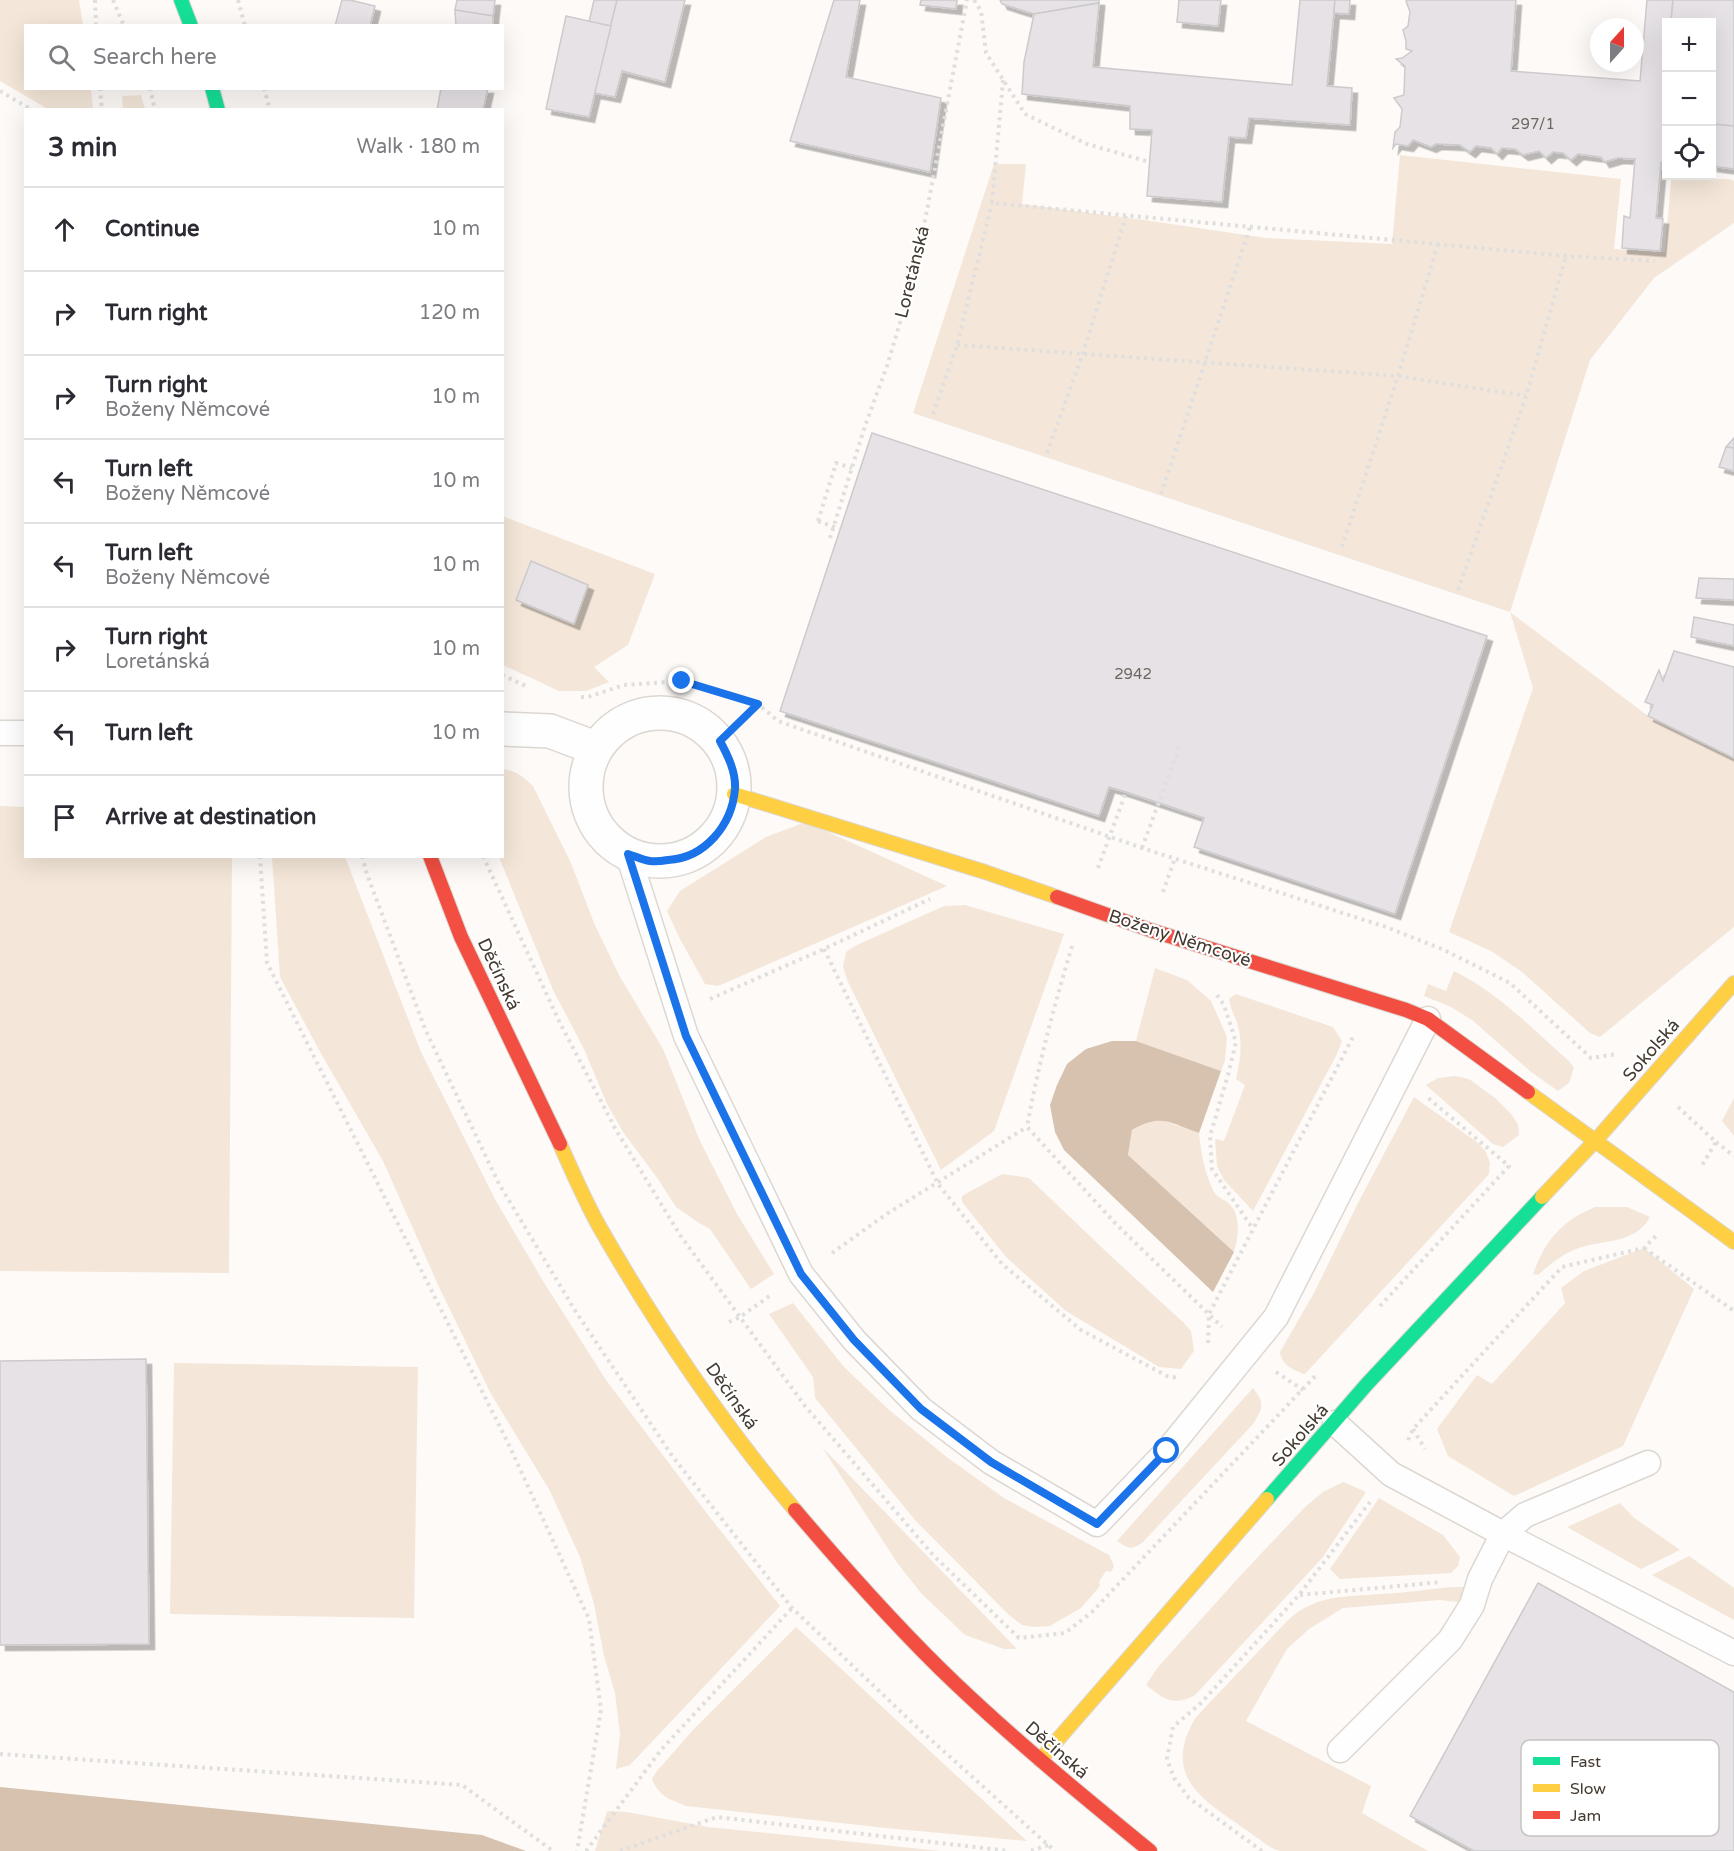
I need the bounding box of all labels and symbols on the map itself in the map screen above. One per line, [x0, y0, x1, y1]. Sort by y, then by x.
north arrow [1590, 18, 1644, 72]
house number: 297/1 [1511, 115, 1555, 133]
street label: Loretánská [890, 224, 934, 320]
house number: 2942 [1114, 665, 1152, 683]
route end [668, 667, 694, 693]
street label: Boženy Němcové [1106, 905, 1254, 971]
street label: Děčínská [473, 935, 525, 1013]
street label: Sokolská [1618, 1014, 1684, 1086]
street label: Děčínská [701, 1358, 763, 1434]
street label: Sokolská [1267, 1399, 1333, 1471]
route start [1153, 1437, 1179, 1463]
street label: Děčínská [1021, 1717, 1093, 1783]
legend [1521, 1740, 1719, 1836]
text: Fast [1570, 1752, 1601, 1772]
text: Slow [1570, 1779, 1606, 1799]
text: Jam [1570, 1806, 1601, 1826]

